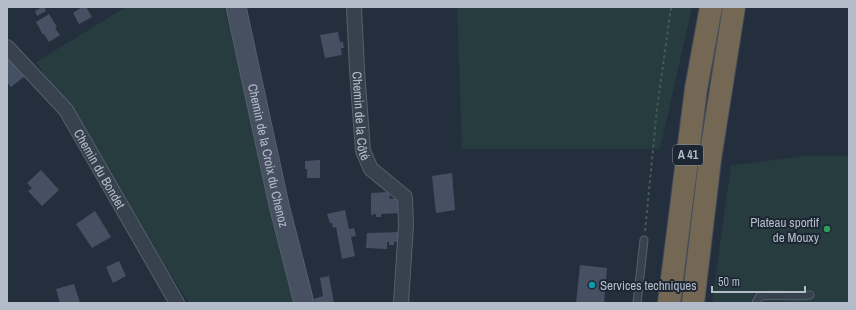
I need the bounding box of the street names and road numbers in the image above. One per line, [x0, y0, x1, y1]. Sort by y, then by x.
street label: Chemin de la Côté [349, 71, 375, 163]
street label: Chemin de la Croix du Chenoz [244, 82, 293, 229]
street label: Chemin du Bondet [70, 126, 129, 212]
road number: A 41 [673, 145, 703, 165]

